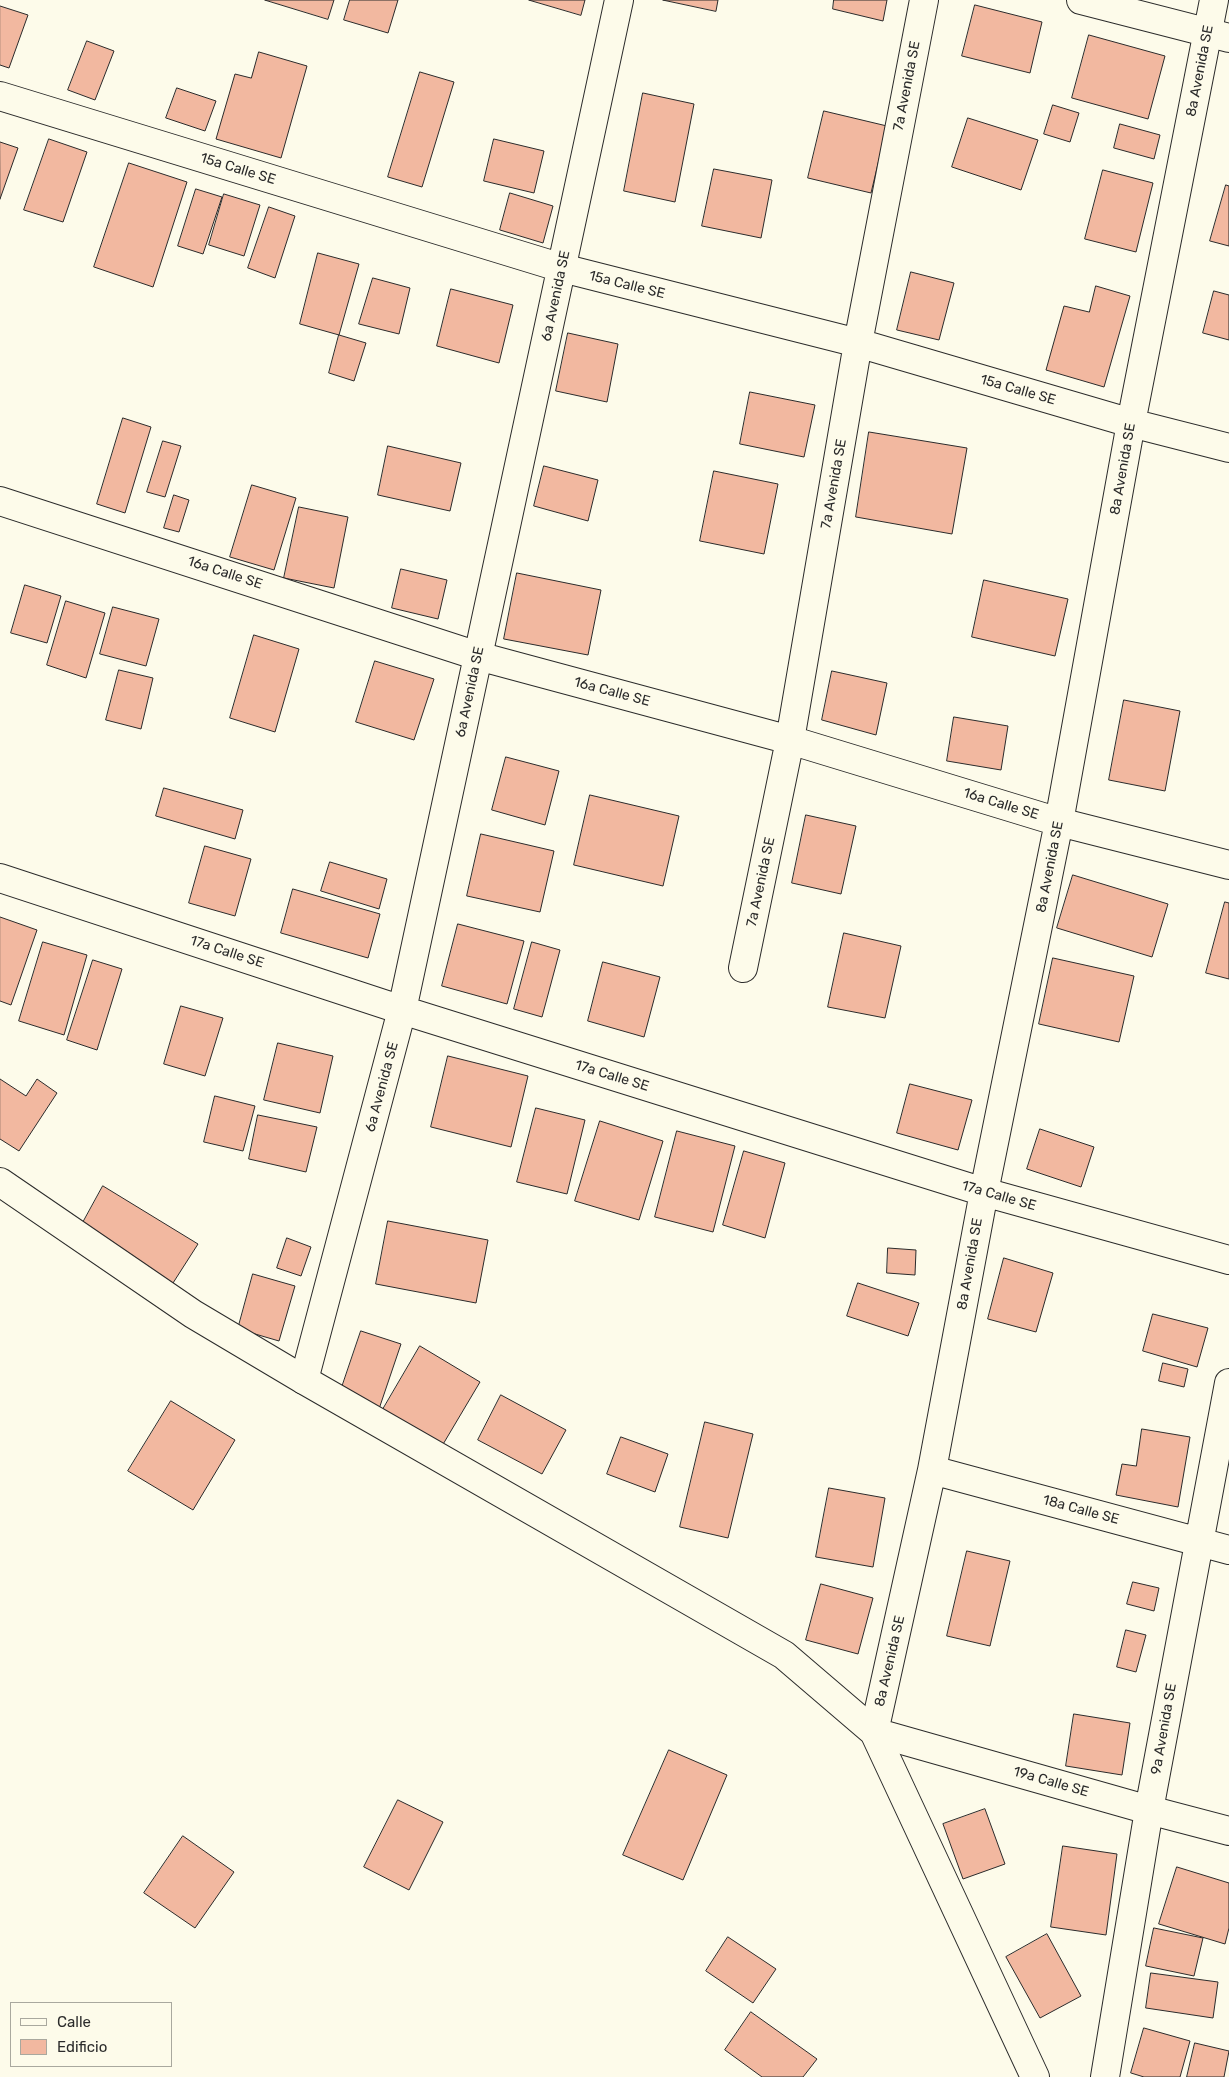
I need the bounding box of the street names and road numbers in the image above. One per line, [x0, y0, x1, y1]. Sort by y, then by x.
street label: 8a Avenida SE [1183, 24, 1217, 118]
street label: 7a Avenida SE [890, 40, 924, 132]
street label: 15a Calle SE [198, 150, 278, 188]
street label: 6a Avenida SE [538, 249, 574, 343]
street label: 15a Calle SE [587, 267, 667, 303]
street label: 15a Calle SE [978, 371, 1058, 409]
street label: 8a Avenida SE [1107, 422, 1139, 516]
street label: 7a Avenida SE [818, 438, 850, 530]
street label: 16a Calle SE [185, 553, 265, 593]
street label: 6a Avenida SE [452, 645, 488, 739]
street label: 16a Calle SE [572, 674, 652, 710]
street label: 16a Calle SE [961, 785, 1041, 823]
street label: 8a Avenida SE [1033, 820, 1067, 914]
street label: 7a Avenida SE [743, 836, 779, 928]
street label: 17a Calle SE [188, 932, 266, 972]
street label: 6a Avenida SE [362, 1040, 402, 1134]
street label: 17a Calle SE [573, 1057, 651, 1095]
street label: 17a Calle SE [960, 1177, 1038, 1215]
street label: 8a Avenida SE [954, 1217, 986, 1311]
street label: 18a Calle SE [1041, 1492, 1121, 1528]
street label: 8a Avenida SE [871, 1614, 909, 1708]
street label: 9a Avenida SE [1148, 1682, 1180, 1776]
street label: 19a Calle SE [1011, 1763, 1091, 1801]

